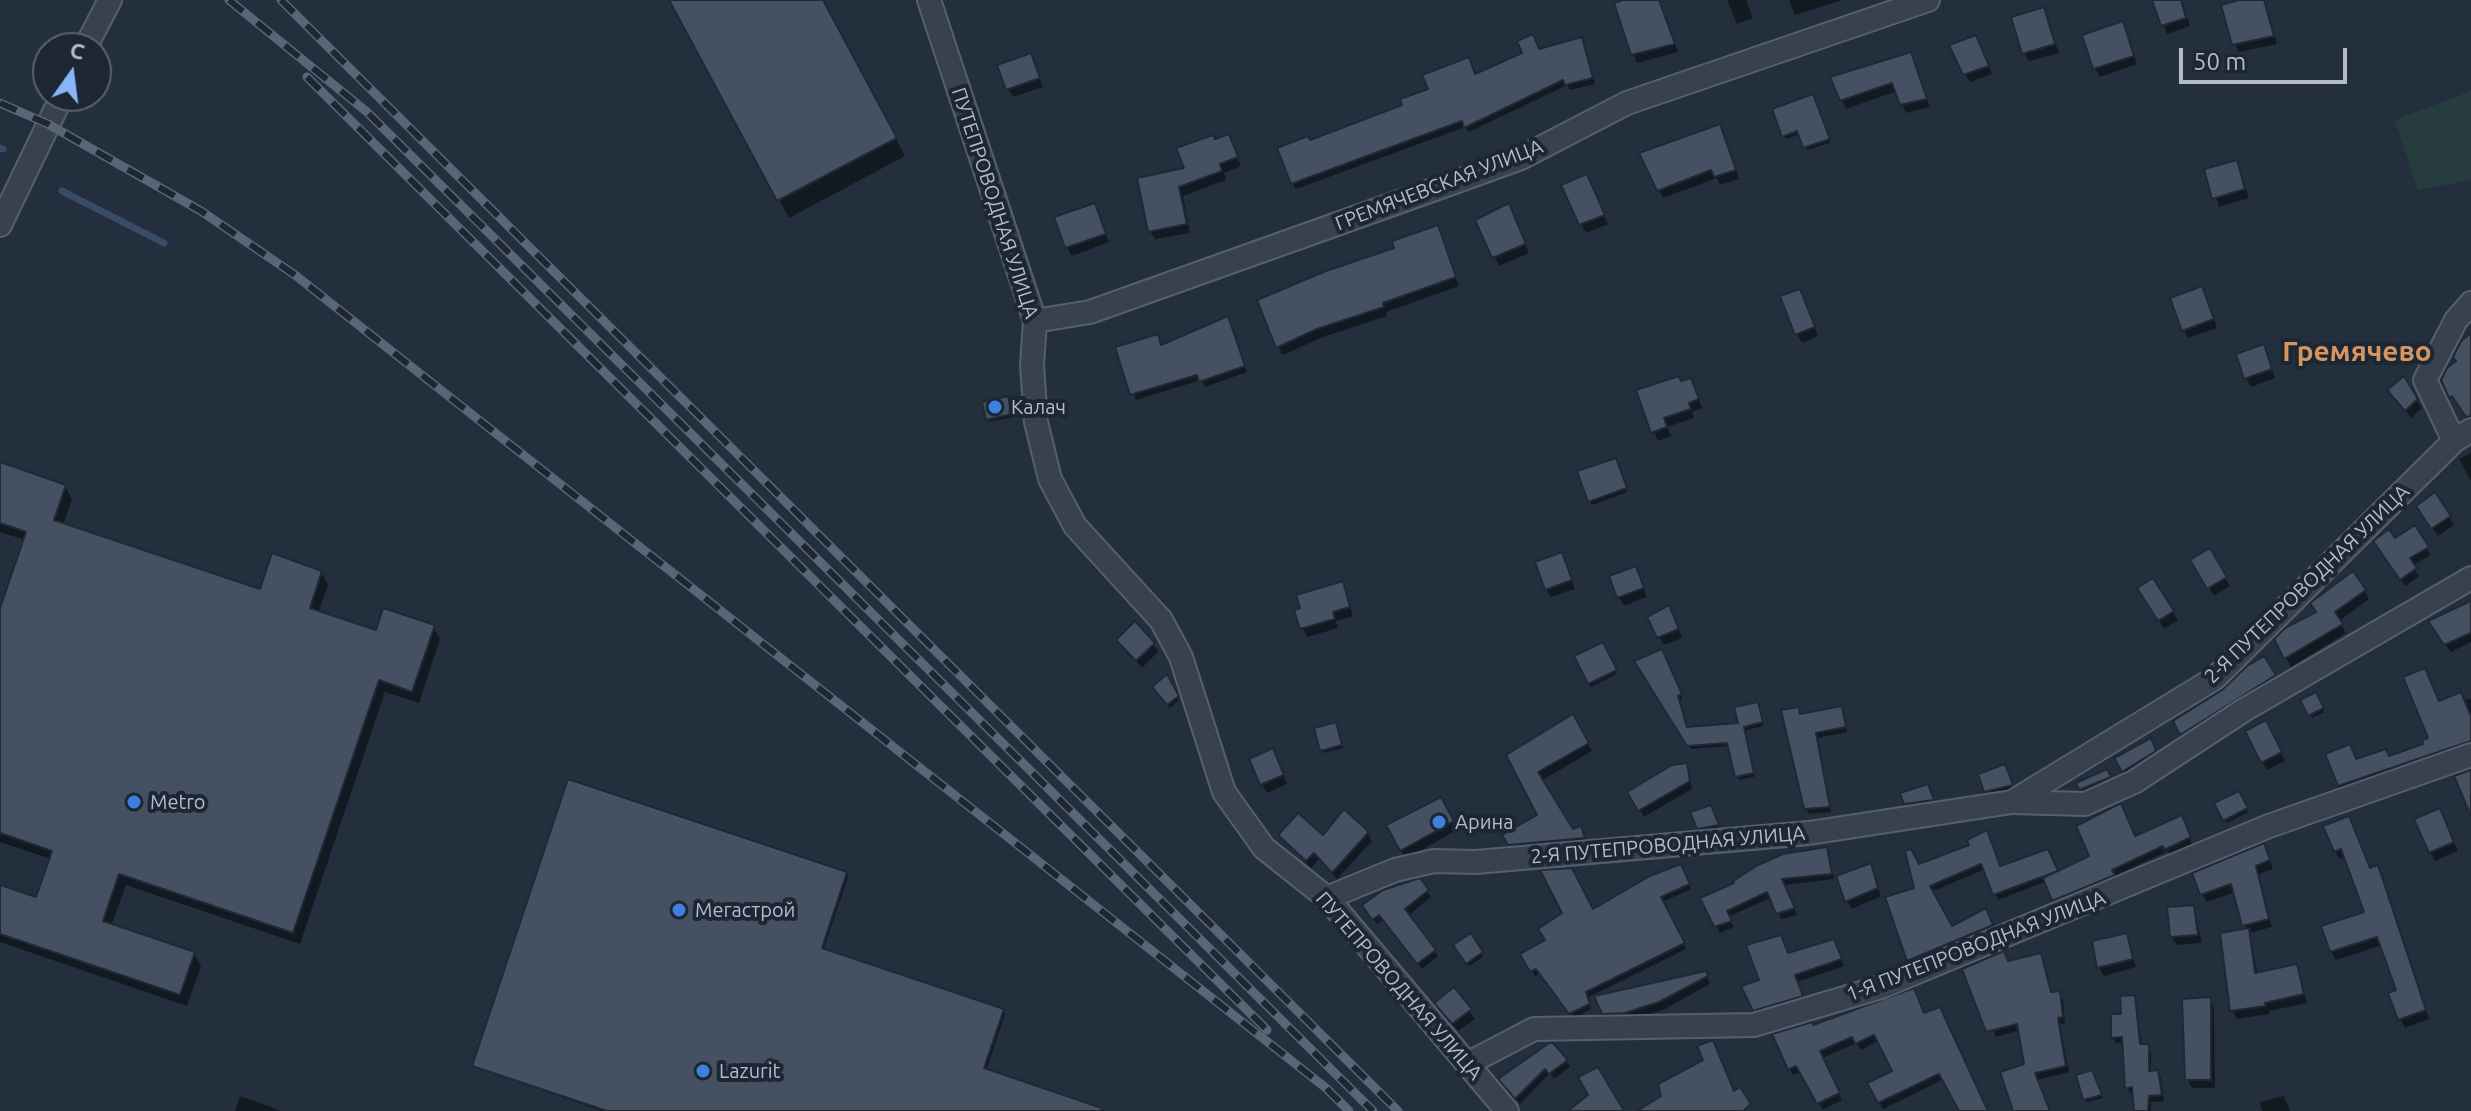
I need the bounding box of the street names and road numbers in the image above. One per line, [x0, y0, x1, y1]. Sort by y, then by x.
street label: ПУТЕПРОВОДНАЯ УЛИЦА [946, 85, 1044, 321]
street label: ГРЕМЯЧЕВСКАЯ УЛИЦА [1332, 134, 1546, 236]
street label: 2-Я ПУТЕПРОВОДНАЯ УЛИЦА [2200, 480, 2414, 688]
street label: 2-Я ПУТЕПРОВОДНАЯ УЛИЦА [1530, 821, 1806, 869]
street label: 1-Я ПУТЕПРОВОДНАЯ УЛИЦА [1843, 885, 2109, 1007]
street label: ПУТЕПРОВОДНАЯ УЛИЦА [1311, 887, 1487, 1085]

